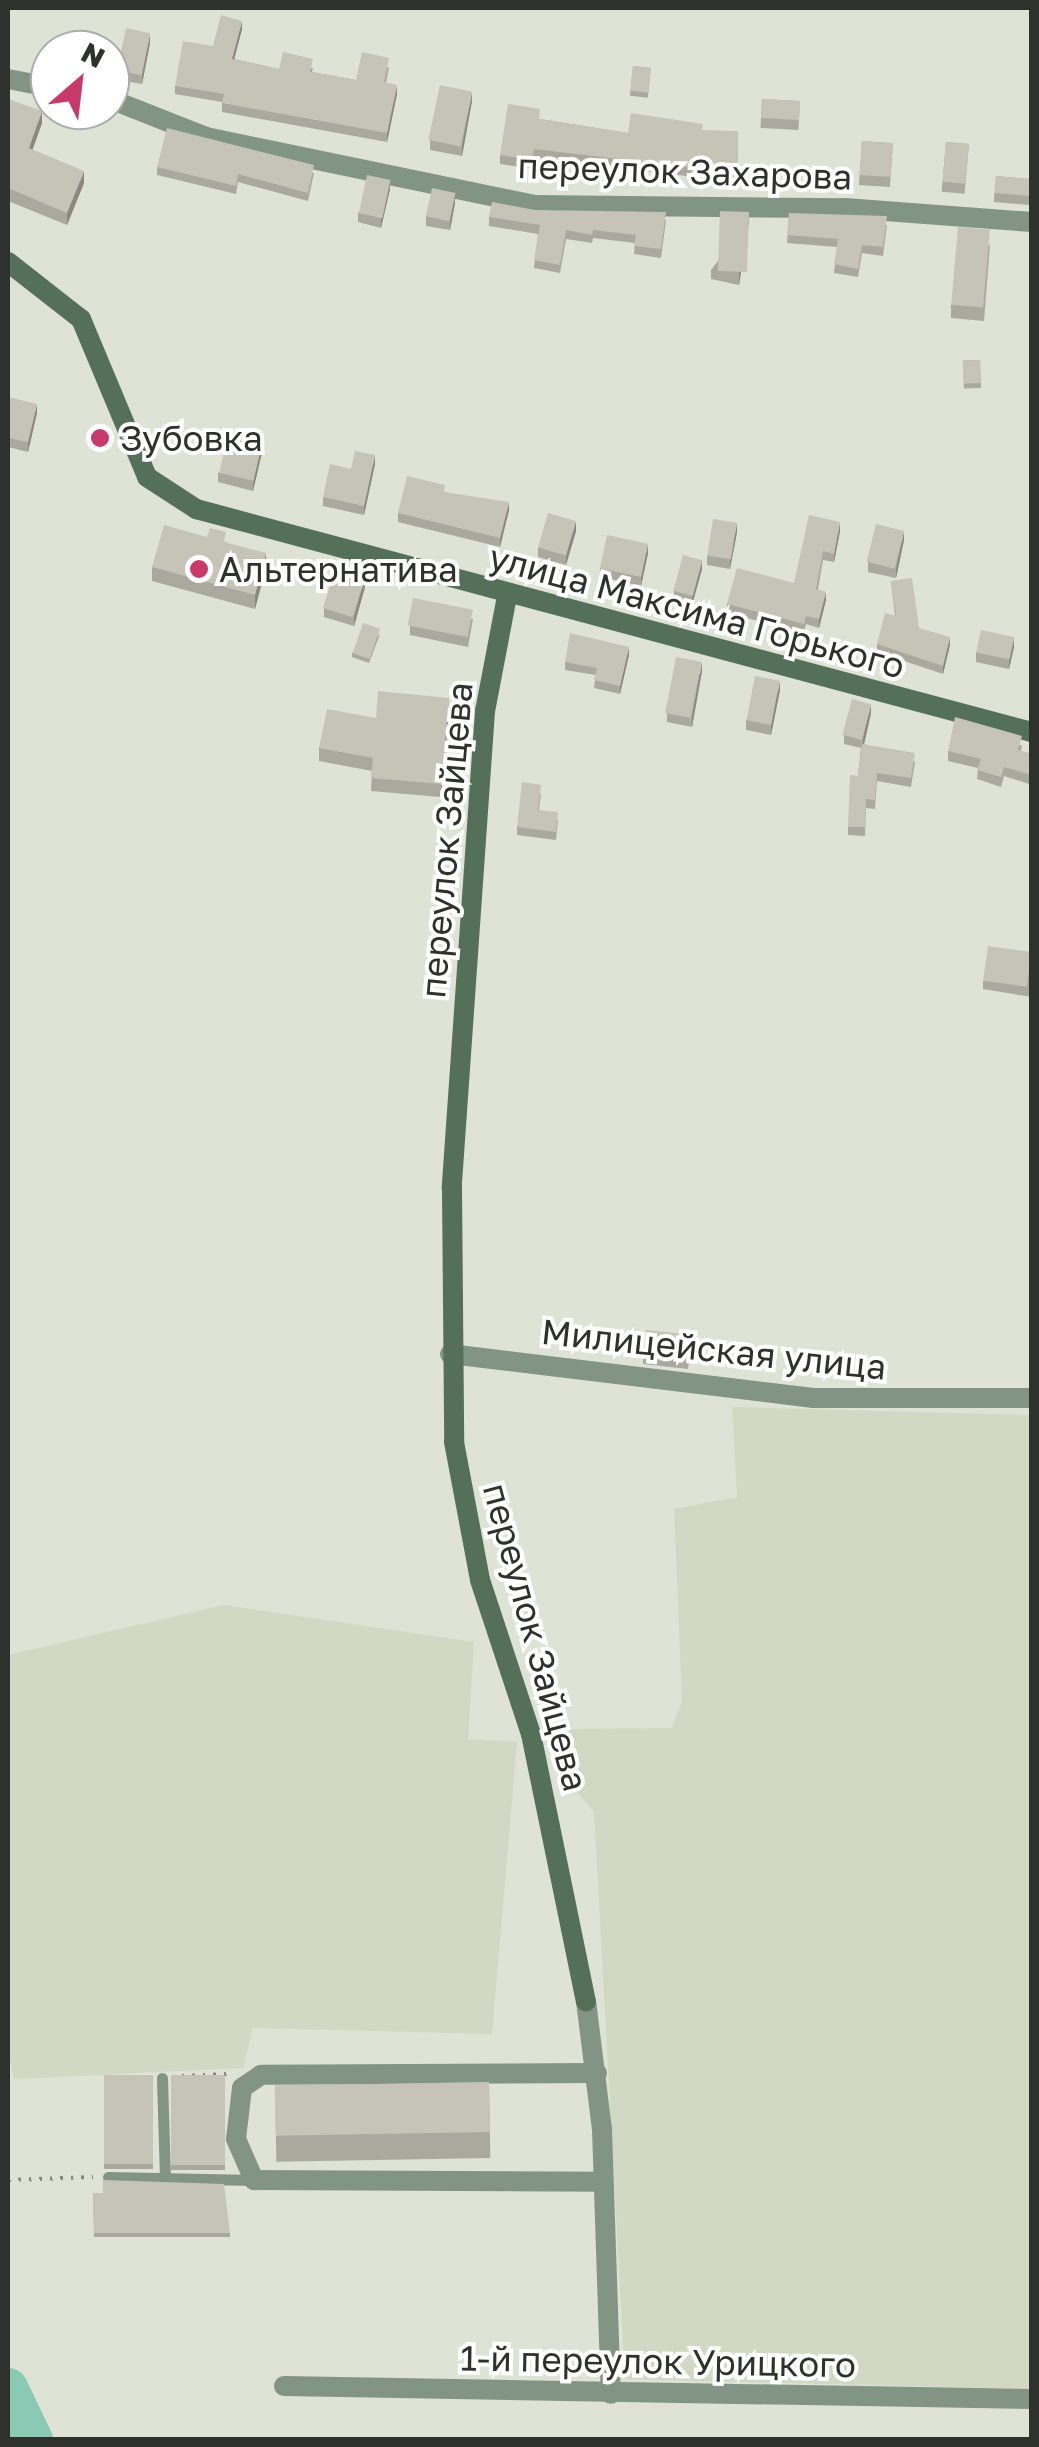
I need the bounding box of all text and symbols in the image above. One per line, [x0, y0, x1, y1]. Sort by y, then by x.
north arrow [30, 30, 130, 130]
text: N [76, 35, 111, 74]
street label: переулок Захарова [517, 144, 853, 198]
place label: Зубовка [120, 417, 263, 459]
marker: Зубовка [89, 427, 111, 449]
street label: улица Максима Горького [485, 535, 909, 687]
place label: Альтернатива [219, 548, 458, 590]
marker: Альтернатива [188, 558, 210, 580]
street label: переулок Зайцева [411, 680, 481, 1000]
street label: Милицейская улица [540, 1310, 888, 1388]
street label: переулок Зайцева [475, 1479, 597, 1795]
street label: 1-й переулок Урицкого [460, 2337, 856, 2385]

